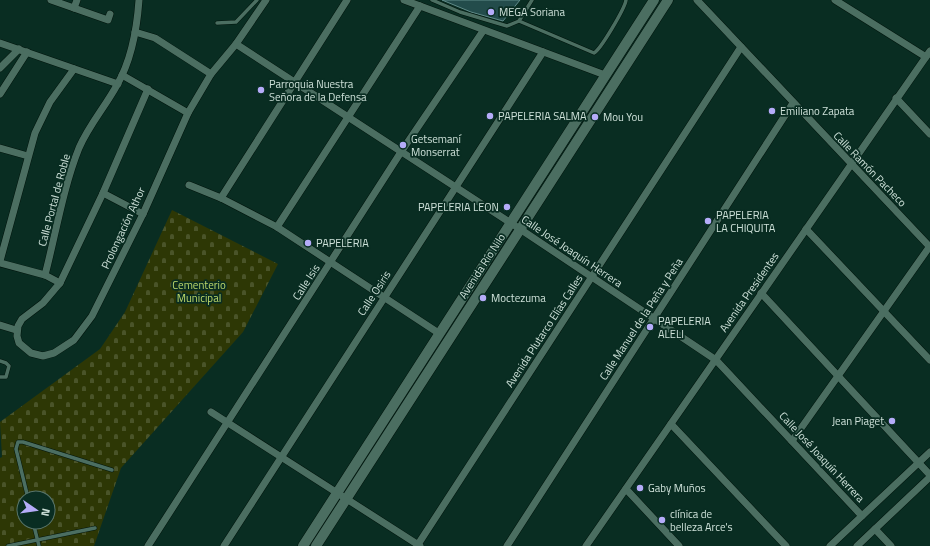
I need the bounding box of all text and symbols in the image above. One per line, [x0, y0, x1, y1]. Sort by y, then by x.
place label: MEGA Soriana [499, 4, 565, 20]
marker: MEGA Soriana [486, 7, 496, 17]
place label: Parroquia Nuestra Señora de la Defensa [269, 76, 367, 105]
marker: Parroquia Nuestra Señora de la Defensa [256, 85, 266, 95]
place label: Emiliano Zapata [780, 103, 855, 119]
marker: Emiliano Zapata [767, 106, 777, 116]
place label: PAPELERIA SALMA [498, 108, 587, 124]
place label: Mou You [603, 109, 643, 125]
marker: PAPELERIA SALMA [485, 111, 495, 121]
marker: Mou You [590, 112, 600, 122]
street label: Calle Ramón Pacheco [830, 128, 910, 210]
place label: Getsemaní Monserrat [411, 131, 462, 160]
marker: Getsemaní Monserrat [398, 140, 408, 150]
street label: Calle Portal de Roble [34, 152, 74, 248]
street label: Prolongación Athor [97, 184, 149, 272]
place label: PAPELERIA LEON [418, 199, 499, 215]
marker: PAPELERIA LEON [502, 202, 512, 212]
place label: PAPELERIA LA CHIQUITA [716, 207, 776, 236]
street label: Calle José Joaquín Herrera [518, 211, 626, 291]
marker: PAPELERIA LA CHIQUITA [703, 216, 713, 226]
street label: Avenida Río Nilo [455, 230, 509, 302]
place label: PAPELERIA [316, 235, 369, 251]
marker: PAPELERIA [303, 238, 313, 248]
street label: Avenida Presidentes [715, 249, 783, 335]
street label: Calle Manuel de la Peña y Peña [595, 254, 687, 383]
street label: Calle Isis [288, 261, 324, 303]
street label: Calle Osiris [353, 267, 395, 319]
street label: Avenida Plutarco Elías Calles [501, 272, 587, 390]
park label: Cementerio Municipal [172, 277, 226, 306]
place label: Moctezuma [491, 290, 546, 306]
marker: Moctezuma [478, 293, 488, 303]
place label: PAPELERIA ALELI [658, 313, 711, 342]
marker: PAPELERIA ALELI [645, 322, 655, 332]
street label: Calle José Joaquín Herrera [776, 408, 869, 506]
place label: Jean Piaget [832, 413, 884, 429]
marker: Jean Piaget [887, 416, 897, 426]
place label: Gaby Muños [648, 480, 706, 496]
marker: Gaby Muños [635, 483, 645, 493]
north arrow [16, 490, 56, 530]
place label: clínica de belleza Arce's [670, 506, 733, 535]
text: N [37, 507, 54, 518]
marker: clínica de belleza Arce's [657, 515, 667, 525]

